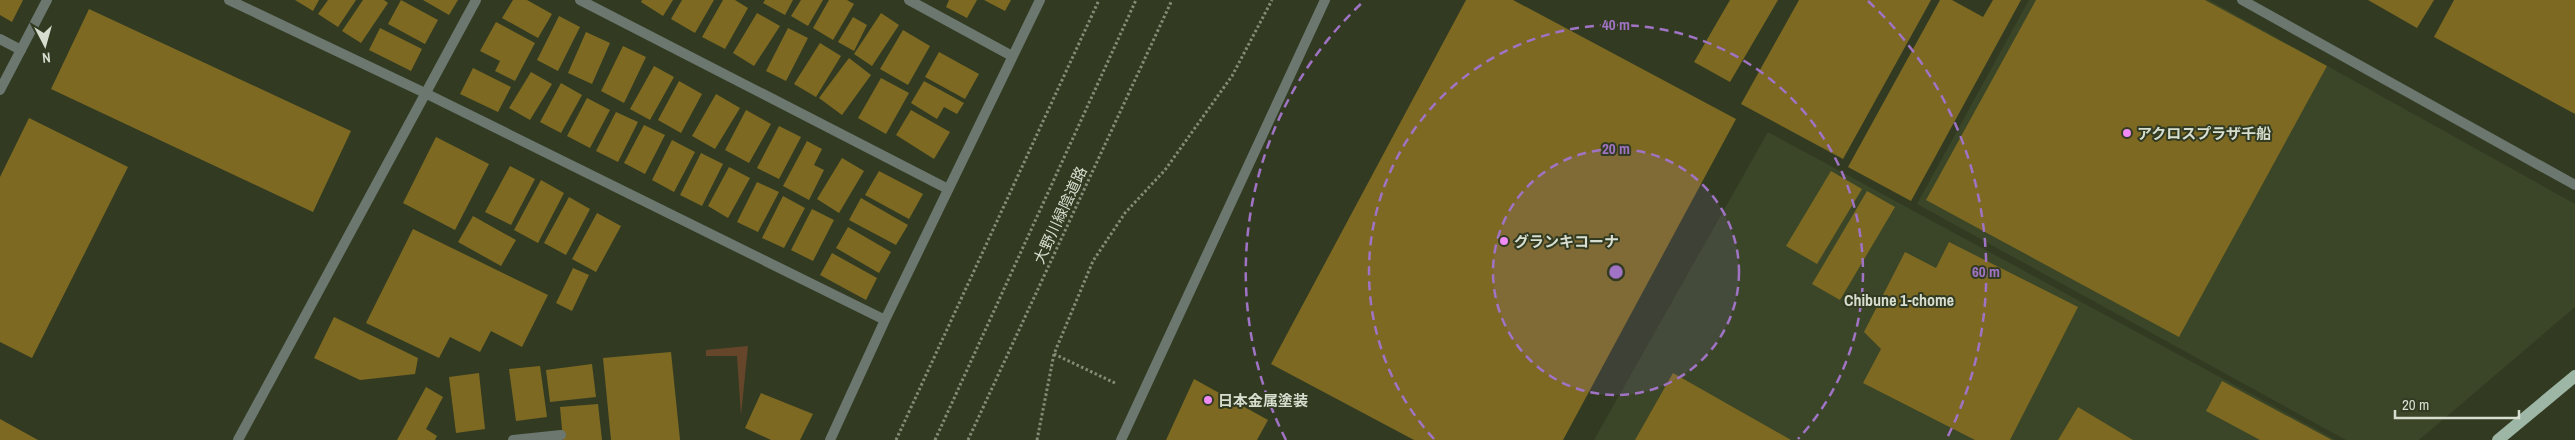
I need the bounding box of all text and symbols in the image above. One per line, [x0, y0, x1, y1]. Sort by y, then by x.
text: 40 m [1602, 14, 1630, 35]
north arrow [20, 20, 70, 70]
text: N [41, 49, 51, 67]
place label: アクロスプラザ千船 [2137, 123, 2271, 144]
marker: アクロスプラザ千船 [2121, 127, 2133, 139]
text: 20 m [1602, 138, 1630, 159]
street label: 大野川緑陰道路 [1028, 163, 1092, 267]
place label: グランキコーナ [1514, 231, 1619, 252]
marker: グランキコーナ [1498, 235, 1510, 247]
text: 60 m [1972, 261, 2000, 282]
centre of rings [1607, 263, 1625, 281]
district label: Chibune 1-chome [1844, 289, 1954, 311]
scale bar [2395, 388, 2519, 420]
place label: 日本金属塗装 [1218, 390, 1308, 411]
marker: 日本金属塗装 [1202, 394, 1214, 406]
text: 20 m [2402, 394, 2429, 415]

